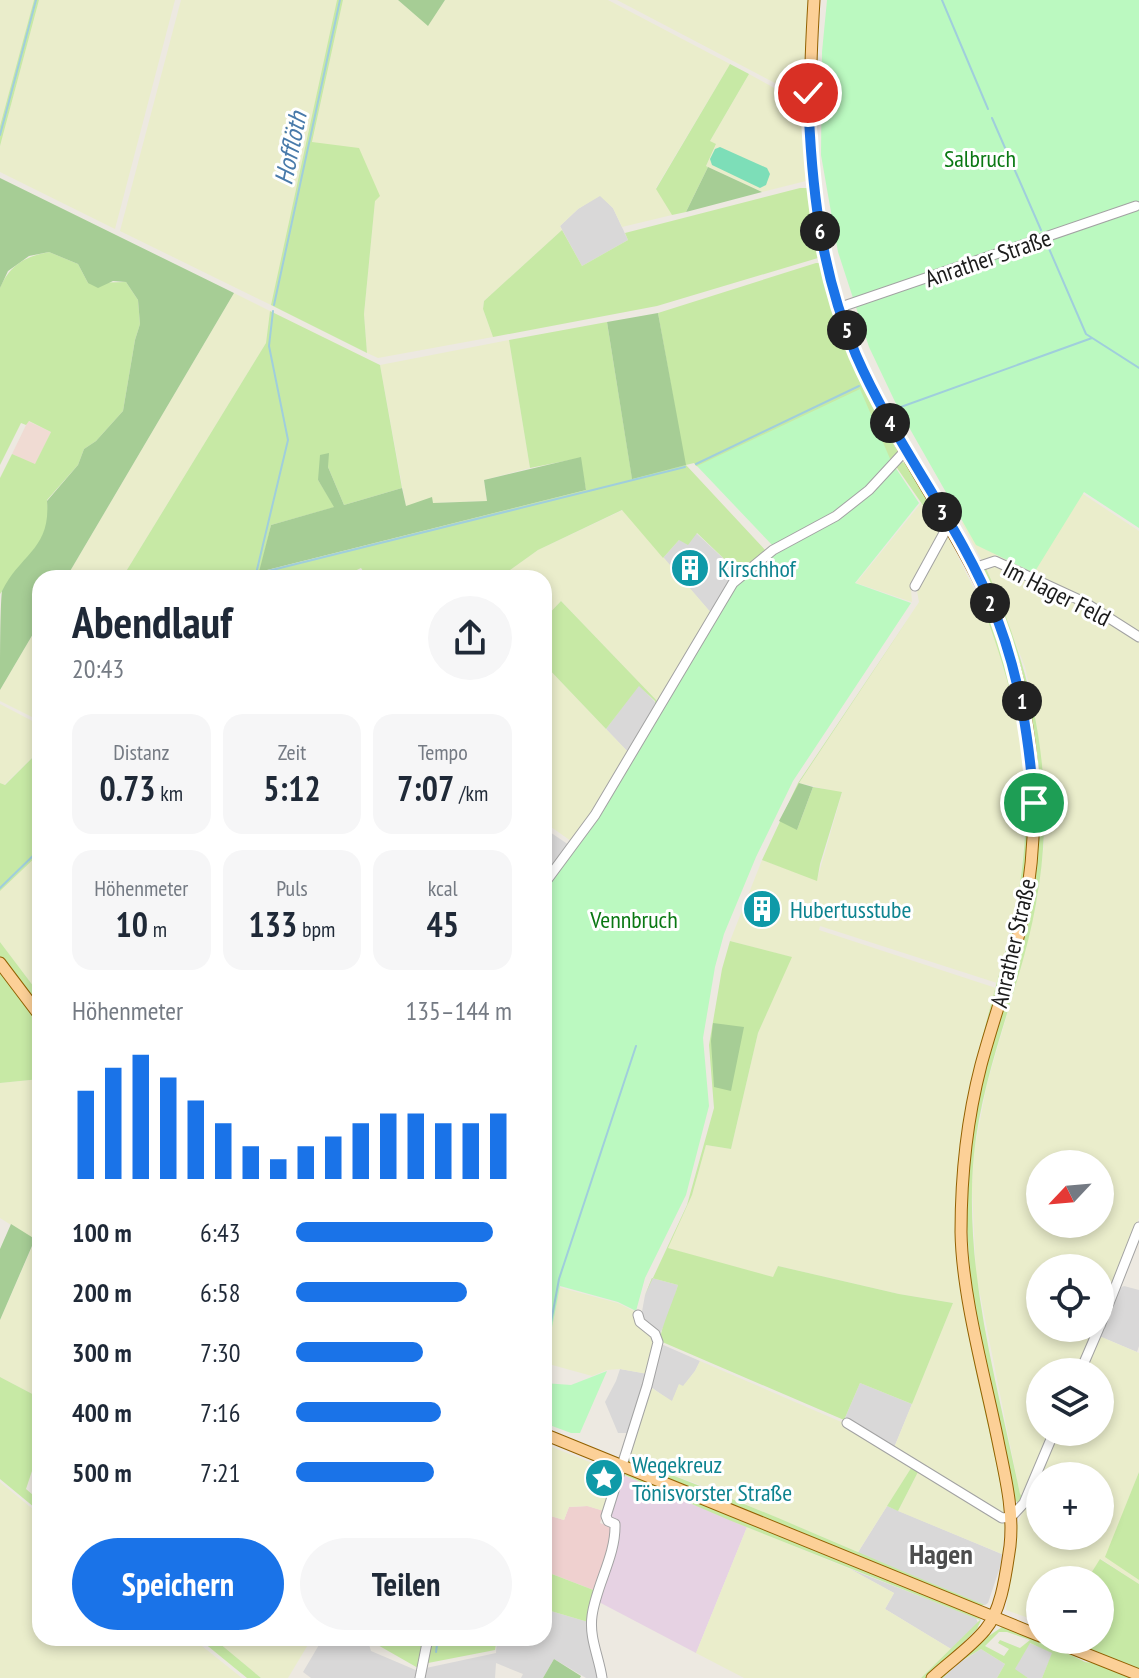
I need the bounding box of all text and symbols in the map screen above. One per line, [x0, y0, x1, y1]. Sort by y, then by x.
pin [774, 59, 842, 127]
icon: check [786, 71, 830, 115]
water label: Hofflöth [266, 107, 314, 187]
park label: Salbruch [944, 143, 1016, 174]
pin: 6 [800, 211, 840, 251]
text: 6 [815, 217, 825, 245]
street label: Anrather Straße [921, 222, 1055, 294]
pin: 5 [827, 310, 867, 350]
text: 5 [842, 316, 852, 344]
pin: 4 [870, 403, 910, 443]
text: 4 [885, 409, 895, 437]
pin: 3 [922, 492, 962, 532]
text: 3 [937, 498, 947, 526]
building icon: Kirschhof [669, 547, 711, 589]
place label: Kirschhof [718, 553, 797, 584]
street label: Im Hager Feld [998, 553, 1116, 633]
pin: 2 [970, 583, 1010, 623]
text: 2 [985, 589, 995, 617]
text: Abendlauf [72, 593, 232, 650]
button: share [428, 596, 512, 680]
text: 20:43 [72, 652, 124, 685]
pin: 1 [1002, 681, 1042, 721]
text: 1 [1017, 687, 1027, 715]
text: Distanz [113, 738, 169, 766]
text: Zeit [278, 738, 306, 766]
text: Tempo [418, 738, 468, 766]
text: 0.73 [100, 766, 156, 810]
text: 5:12 [263, 766, 321, 810]
text: 7:07 [397, 766, 454, 810]
pin [1000, 769, 1068, 837]
text: km [156, 779, 183, 807]
text: /km [454, 779, 488, 807]
icon: arrive [1012, 781, 1056, 825]
text: Höhenmeter [94, 874, 188, 902]
text: Puls [276, 874, 308, 902]
text: kcal [428, 874, 458, 902]
street label: Anrather Straße [983, 875, 1043, 1011]
building icon: Hubertusstube [741, 888, 783, 930]
place label: Hubertusstube [790, 894, 911, 925]
text: 10 [116, 902, 148, 946]
text: 133 [249, 902, 297, 946]
text: 45 [426, 902, 459, 946]
park label: Vennbruch [589, 904, 678, 935]
text: m [148, 915, 167, 943]
text: bpm [297, 915, 335, 943]
text: Höhenmeter [72, 994, 183, 1027]
text: 135–144 m [406, 994, 512, 1027]
north arrow [1026, 1150, 1114, 1238]
map controls [1026, 1150, 1114, 1654]
text: 100 m [72, 1216, 132, 1249]
text: 6:43 [200, 1216, 240, 1249]
button: locate [1026, 1254, 1114, 1342]
text: 200 m [72, 1276, 132, 1309]
text: 6:58 [200, 1276, 240, 1309]
text: 300 m [72, 1336, 132, 1369]
text: 7:30 [200, 1336, 240, 1369]
button: layers [1026, 1358, 1114, 1446]
text: 400 m [72, 1396, 132, 1429]
text: 7:16 [200, 1396, 240, 1429]
place label: Wegekreuz Tönisvorster Straße [632, 1449, 792, 1508]
text: 500 m [72, 1456, 132, 1489]
text: 7:21 [200, 1456, 240, 1489]
place icon: Wegekreuz Tönisvorster Straße [583, 1457, 625, 1499]
button: + [1026, 1462, 1114, 1550]
district label: Hagen [909, 1535, 973, 1572]
button: Speichern [72, 1538, 284, 1630]
button: Teilen [300, 1538, 512, 1630]
button: − [1026, 1566, 1114, 1654]

